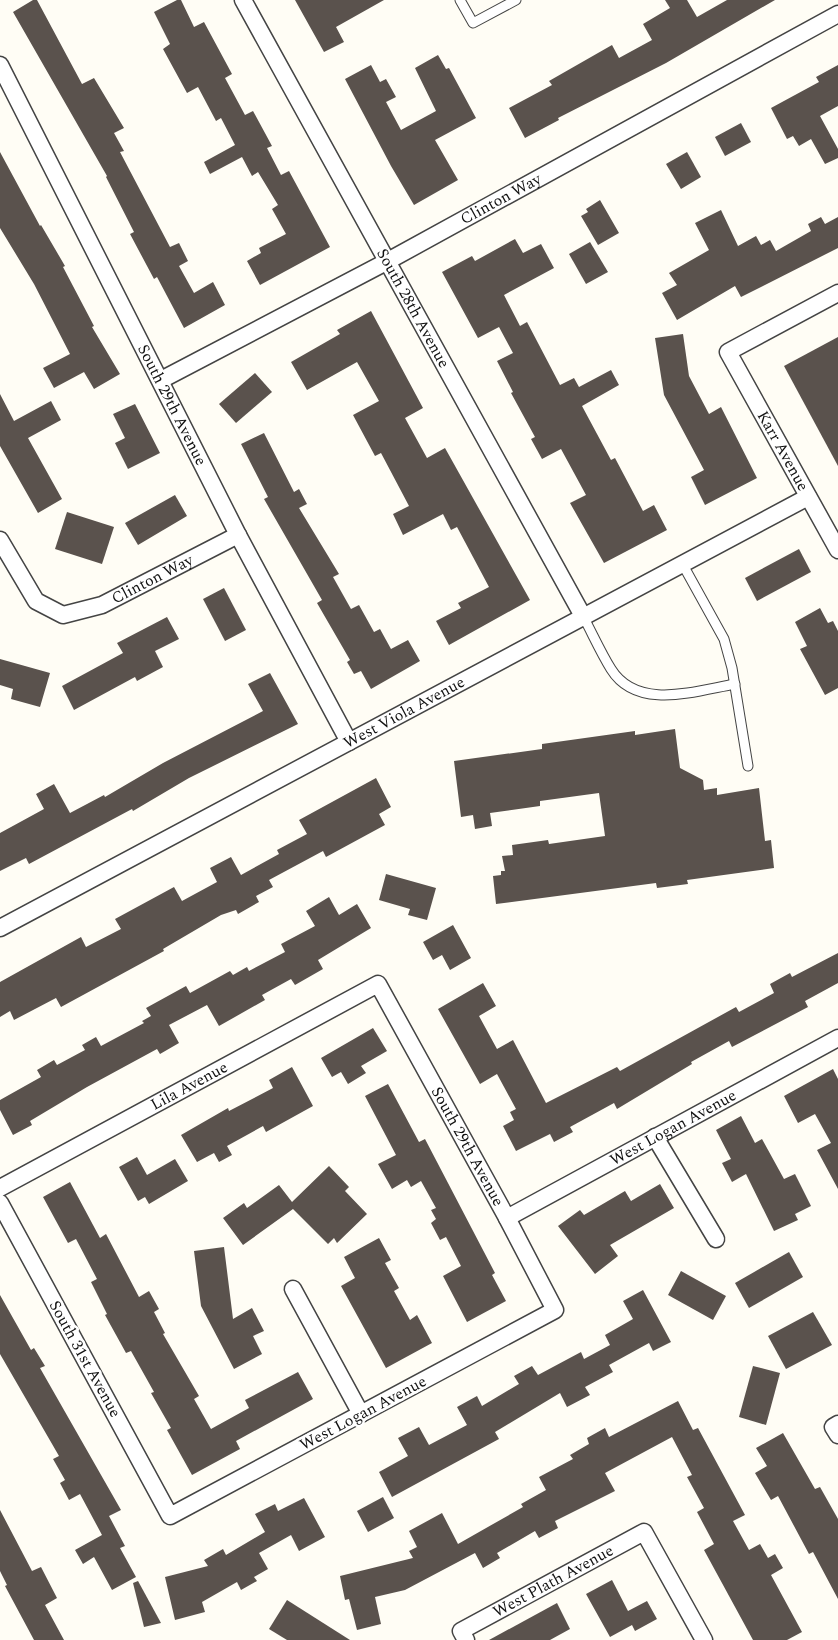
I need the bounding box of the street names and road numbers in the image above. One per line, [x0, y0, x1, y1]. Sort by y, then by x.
street label: Clinton Way [456, 166, 547, 231]
street label: South 28th Avenue [370, 244, 456, 372]
street label: South 29th Avenue [131, 340, 213, 470]
street label: Karr Avenue [751, 406, 815, 495]
street label: Clinton Way [107, 547, 199, 610]
street label: West Viola Avenue [339, 670, 469, 755]
street label: Lila Avenue [146, 1055, 232, 1117]
street label: South 29th Avenue [425, 1082, 510, 1211]
street label: West Logan Avenue [605, 1083, 741, 1172]
street label: South 31st Avenue [43, 1296, 127, 1422]
street label: West Logan Avenue [295, 1369, 431, 1457]
street label: West Plath Avenue [488, 1539, 618, 1624]

